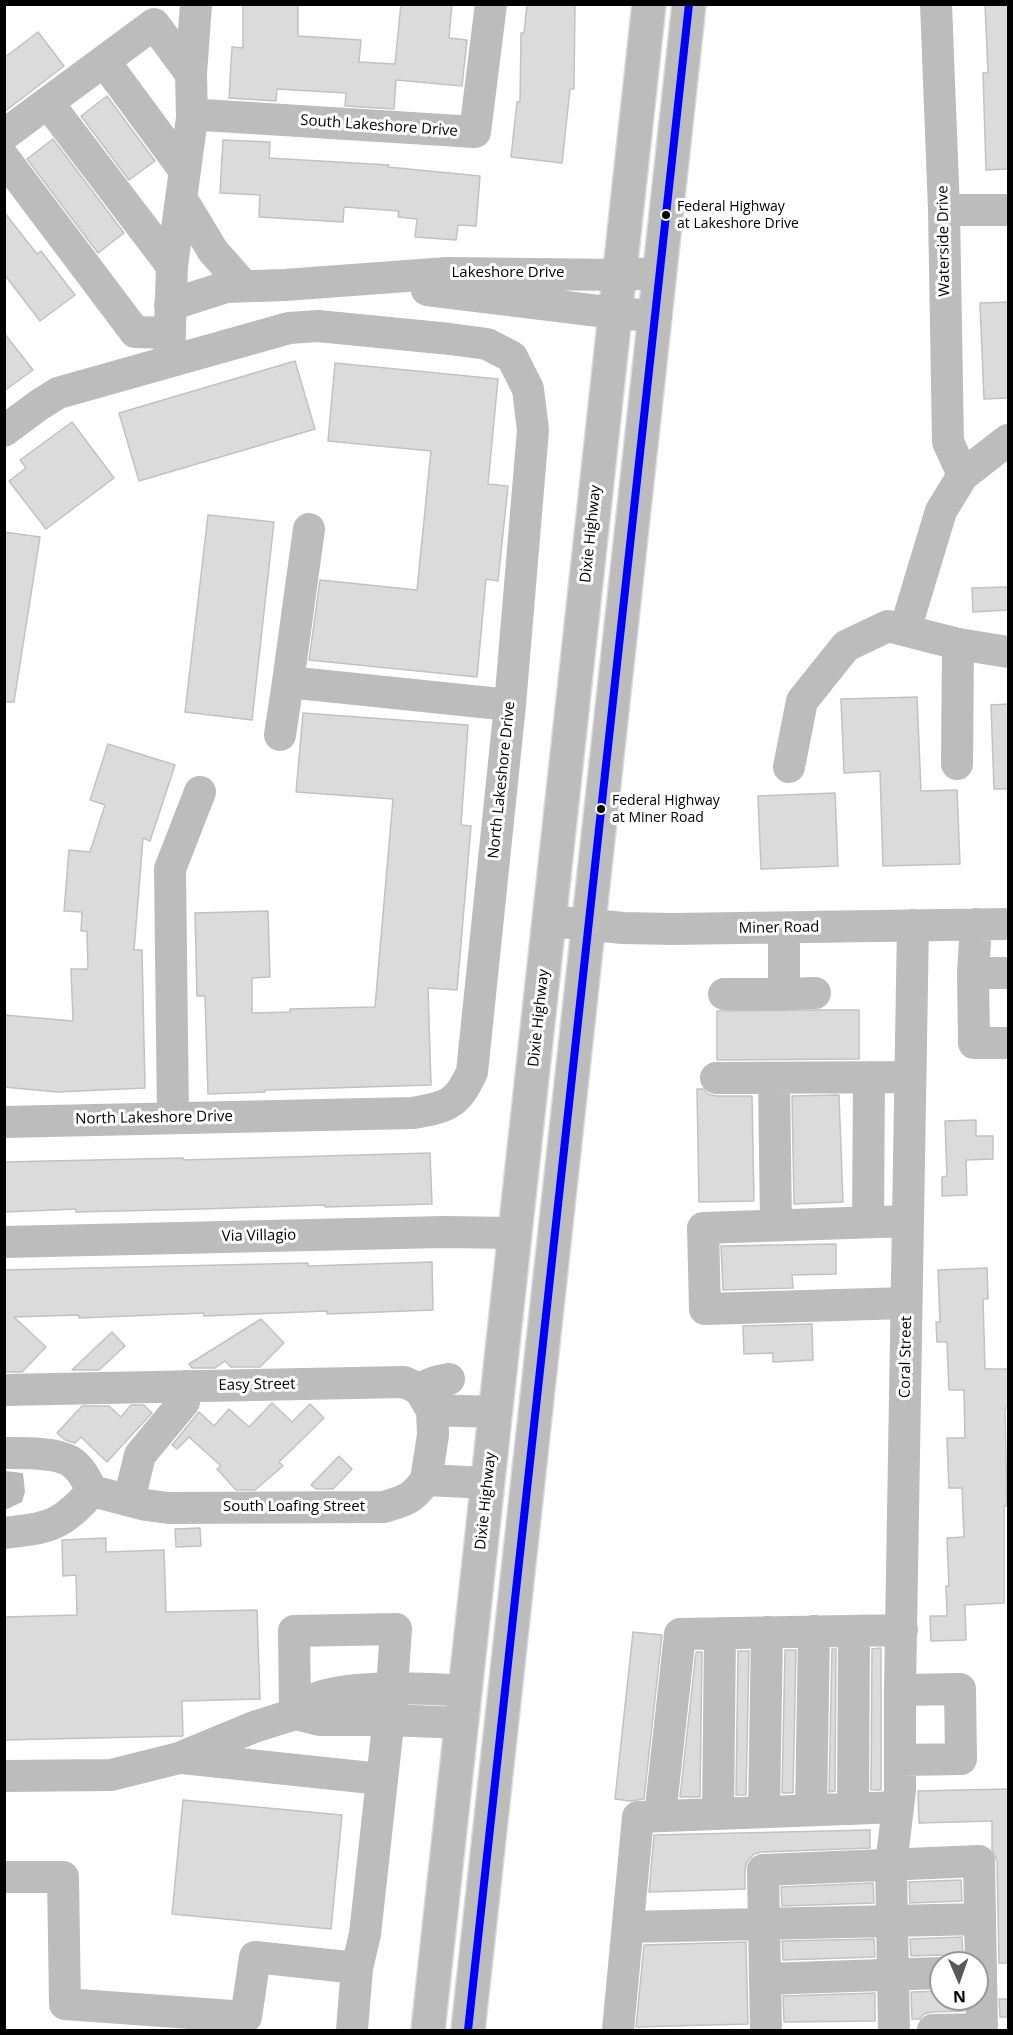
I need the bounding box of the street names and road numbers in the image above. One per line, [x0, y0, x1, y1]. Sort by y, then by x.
street label: South Lakeshore Drive [300, 112, 458, 140]
street label: Waterside Drive [934, 185, 954, 297]
street label: Lakeshore Drive [451, 264, 565, 282]
street label: Dixie Highway [577, 484, 605, 584]
street label: North Lakeshore Drive [485, 701, 519, 859]
street label: Miner Road [738, 918, 820, 938]
street label: Dixie Highway [525, 968, 553, 1068]
street label: North Lakeshore Drive [75, 1108, 233, 1128]
street label: Via Villagio [222, 1226, 296, 1246]
street label: Coral Street [896, 1316, 916, 1398]
street label: Easy Street [218, 1375, 296, 1395]
street label: Dixie Highway [472, 1451, 500, 1551]
street label: South Loafing Street [223, 1498, 365, 1516]

